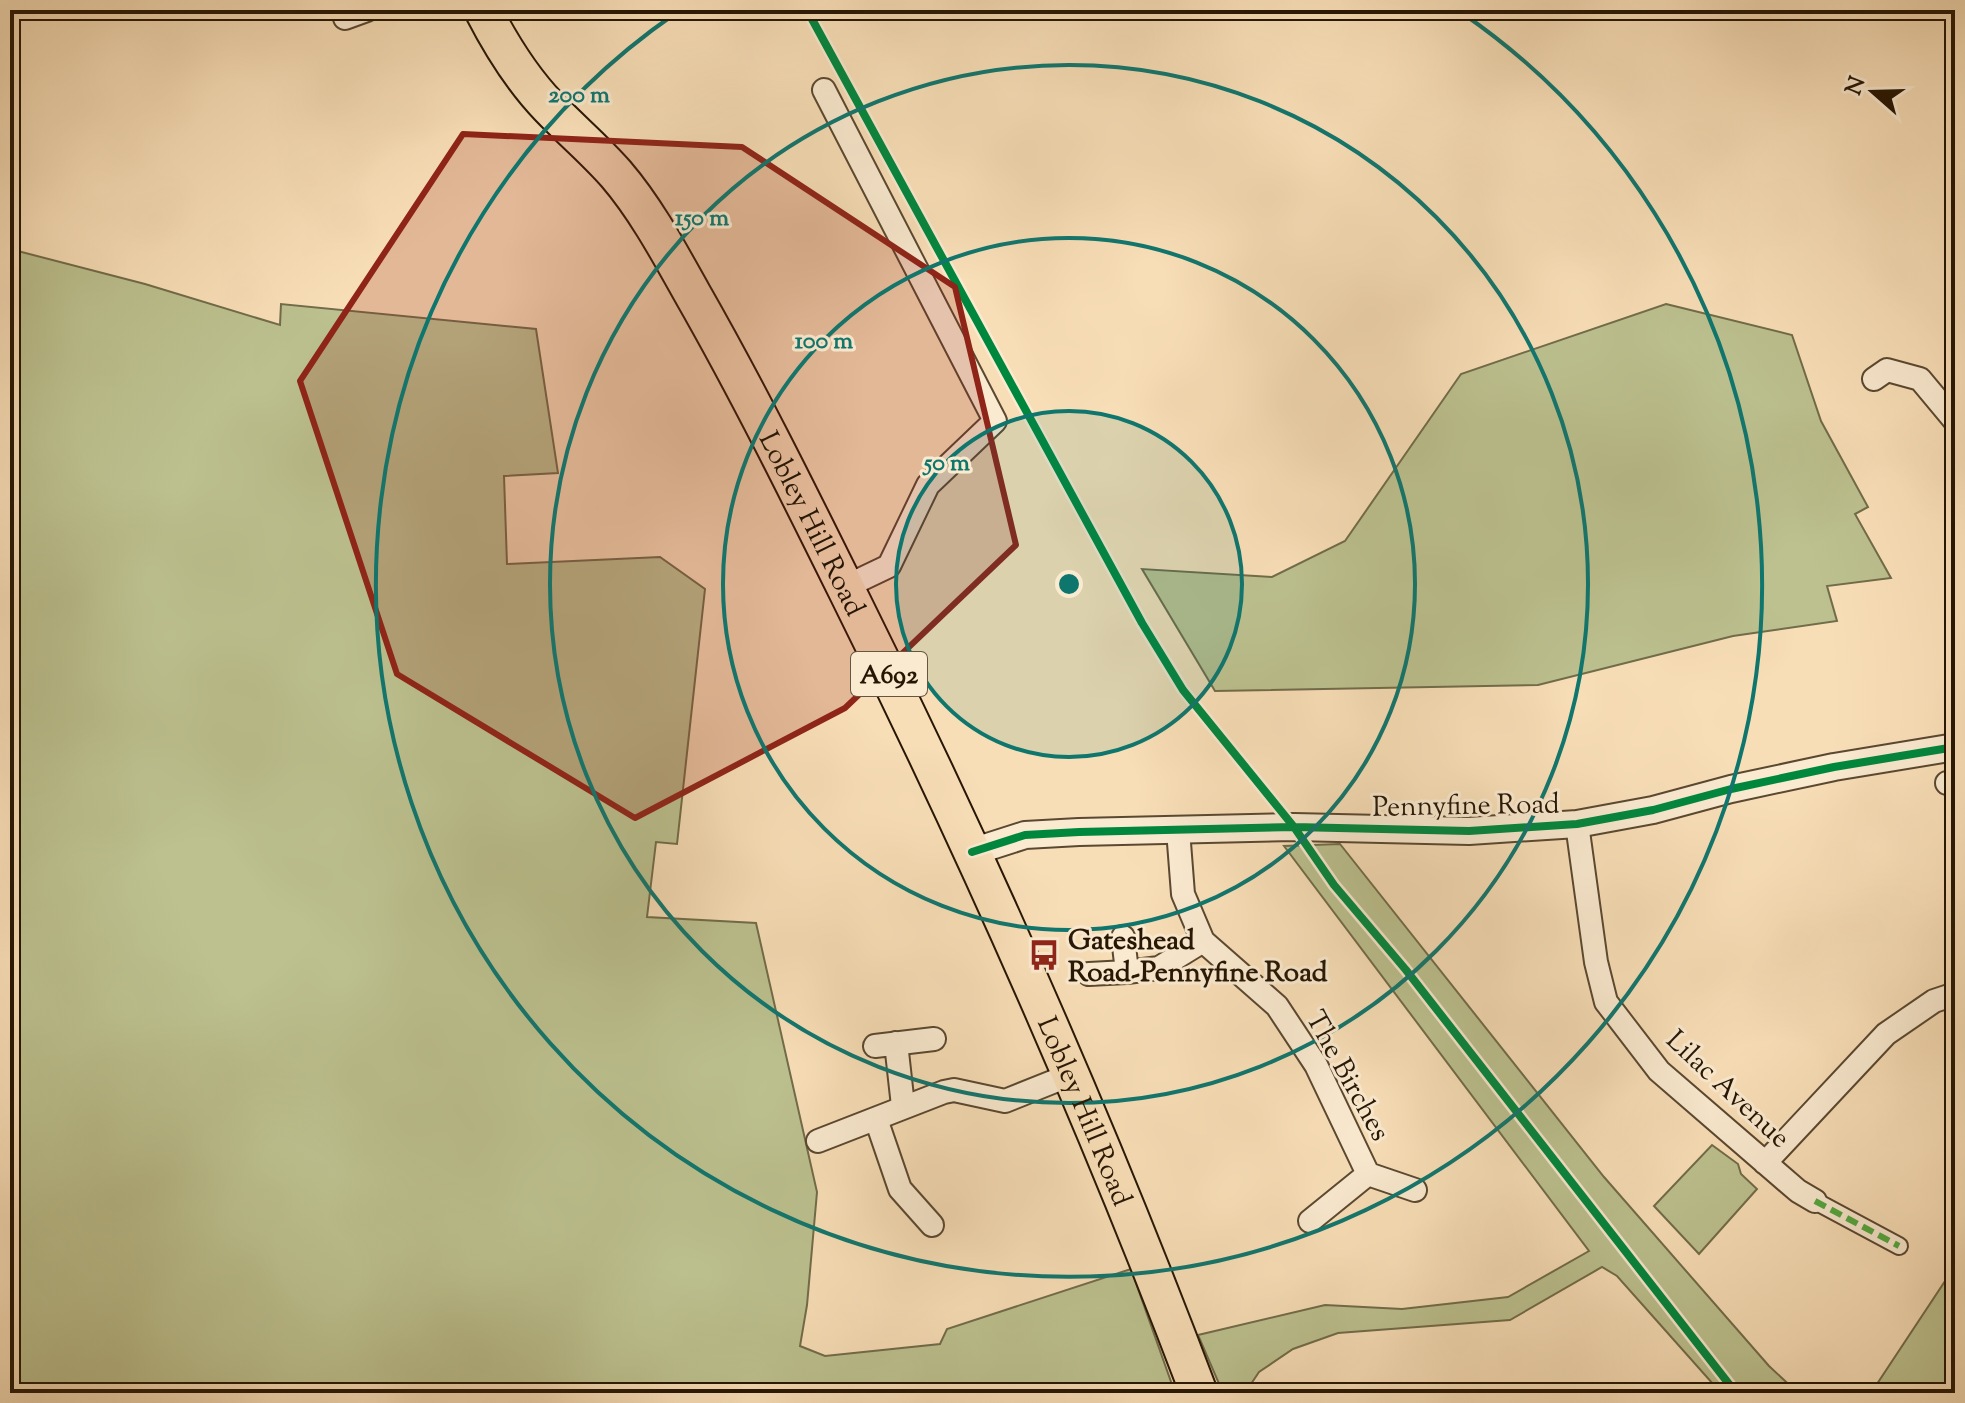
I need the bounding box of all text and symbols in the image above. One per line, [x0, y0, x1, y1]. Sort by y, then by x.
north arrow [1833, 52, 1913, 132]
text: N [1839, 72, 1875, 100]
text: 200 m [548, 79, 610, 113]
text: 150 m [675, 202, 729, 236]
text: 100 m [795, 325, 853, 359]
street label: Lobley Hill Road [747, 425, 873, 624]
text: 50 m [922, 447, 970, 481]
centre of rings [1055, 570, 1083, 598]
road number: A692 [851, 652, 927, 696]
street label: Pennyfine Road [1372, 785, 1560, 829]
place label: Gateshead Road-Pennyfine Road [1068, 922, 1328, 994]
bus stop icon: Gateshead Road-Pennyfine Road [1027, 938, 1061, 972]
street label: The Birches [1294, 1004, 1399, 1149]
street label: Lobley Hill Road [1025, 1011, 1141, 1213]
street label: Lilac Avenue [1656, 1022, 1798, 1158]

